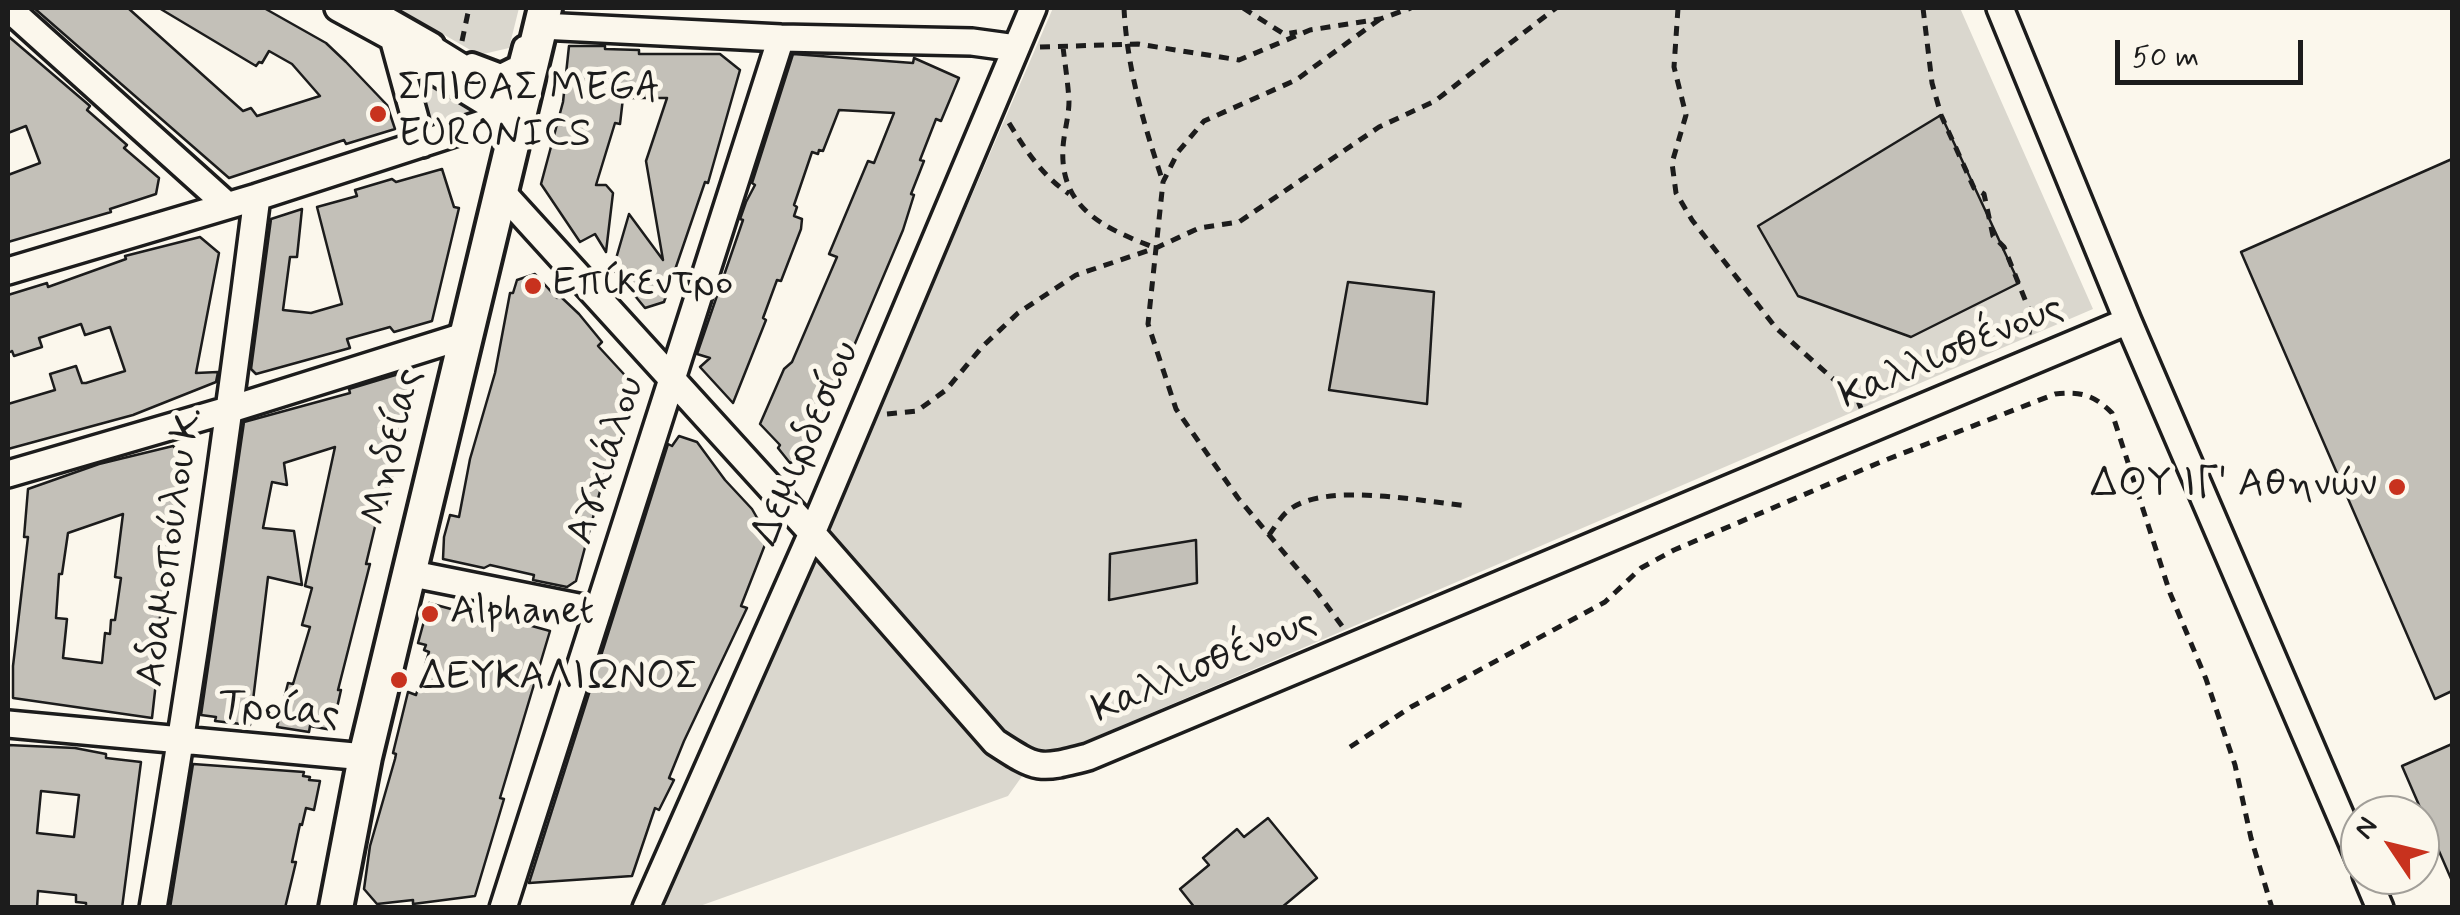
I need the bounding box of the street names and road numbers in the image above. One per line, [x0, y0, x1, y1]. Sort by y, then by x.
street label: Καλλισθένους [1833, 285, 2071, 423]
street label: Δεμιρδεσίου [743, 335, 873, 553]
street label: Μηδείας [353, 364, 435, 530]
street label: Αγχιάλου [558, 371, 658, 551]
street label: Αδαμοπούλου Κ. [129, 404, 215, 690]
street label: Καλλισθένους [1086, 599, 1324, 737]
street label: Τροίας [216, 683, 342, 741]

